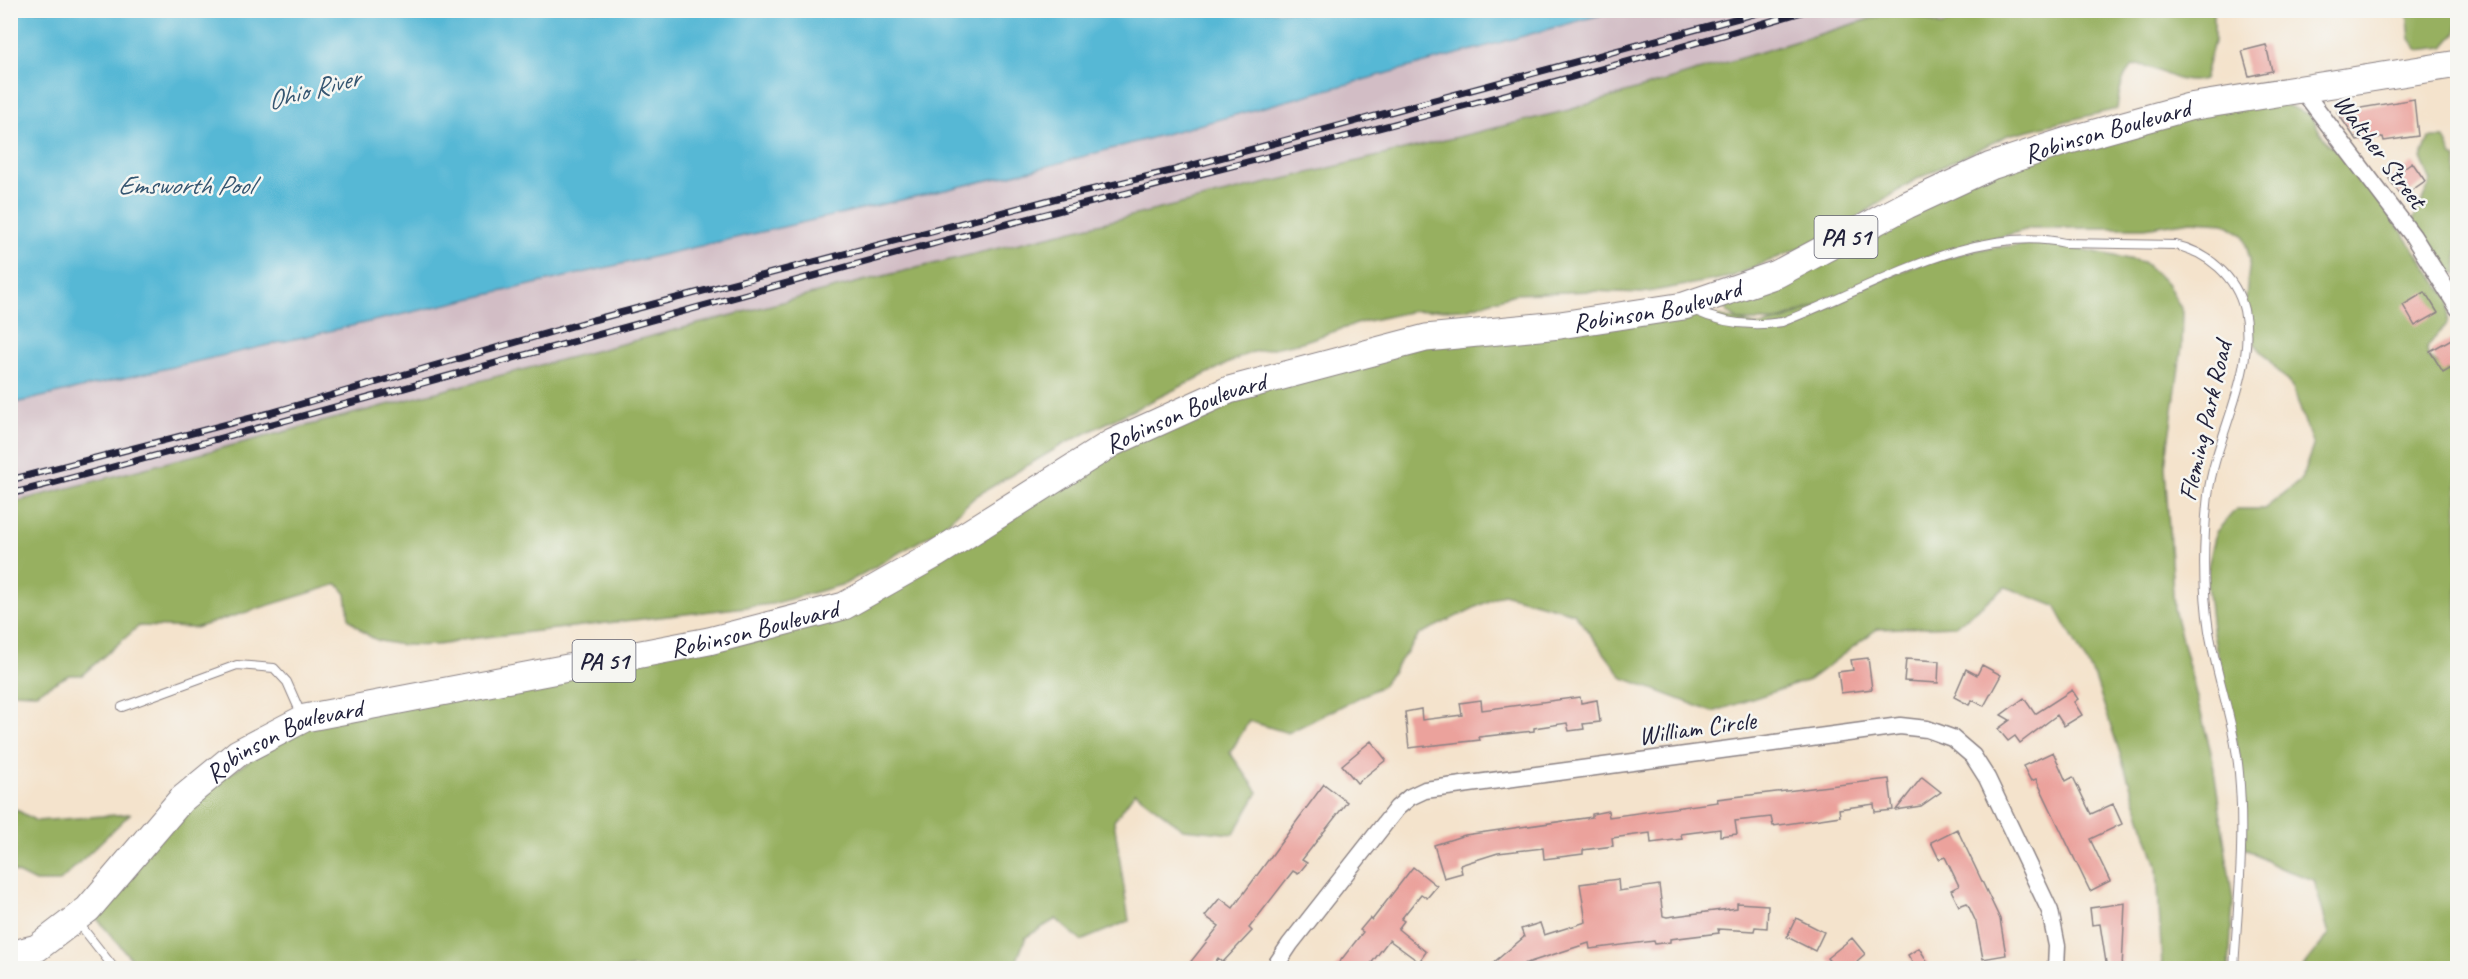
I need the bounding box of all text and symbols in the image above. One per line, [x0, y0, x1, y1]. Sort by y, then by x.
water label: Ohio River [263, 59, 367, 118]
street label: Walther Street [2326, 87, 2435, 217]
street label: Robinson Boulevard [2020, 90, 2197, 171]
water label: Emsworth Pool [118, 168, 262, 202]
road number: PA 51 [1814, 216, 1878, 258]
street label: Robinson Boulevard [1570, 270, 1749, 339]
street label: Fleming Park Road [2171, 334, 2240, 504]
street label: Robinson Boulevard [1100, 364, 1273, 461]
street label: Robinson Boulevard [668, 591, 845, 664]
road number: PA 51 [572, 640, 636, 682]
street label: Robinson Boulevard [198, 690, 369, 790]
street label: William Circle [1636, 703, 1759, 753]

